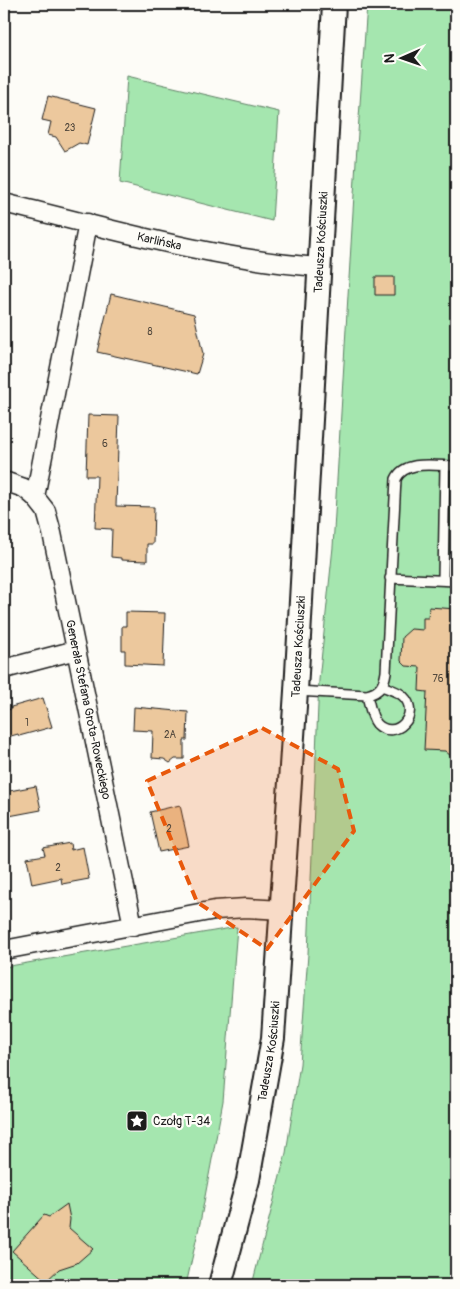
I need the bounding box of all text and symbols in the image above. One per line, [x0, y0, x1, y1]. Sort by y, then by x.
north arrow [378, 32, 428, 82]
text: N [381, 53, 398, 63]
house number: 23 [65, 122, 76, 134]
street label: Tadeusza Kościuszki [311, 191, 331, 293]
street label: Karlińska [136, 229, 183, 253]
house number: 8 [147, 326, 153, 338]
house number: 6 [102, 438, 108, 450]
street label: Tadeusza Kościuszki [288, 596, 309, 698]
street label: Generała Stefana Grota-Roweckiego [63, 619, 114, 801]
house number: 76 [432, 673, 444, 685]
house number: 1 [25, 717, 29, 729]
house number: 2A [164, 729, 177, 741]
house number: 2 [166, 823, 172, 835]
house number: 2 [55, 862, 61, 874]
street label: Tadeusza Kościuszki [254, 1001, 283, 1103]
place icon: Czołg T-34 [125, 1109, 149, 1133]
place label: Czołg T-34 [153, 1114, 210, 1129]

